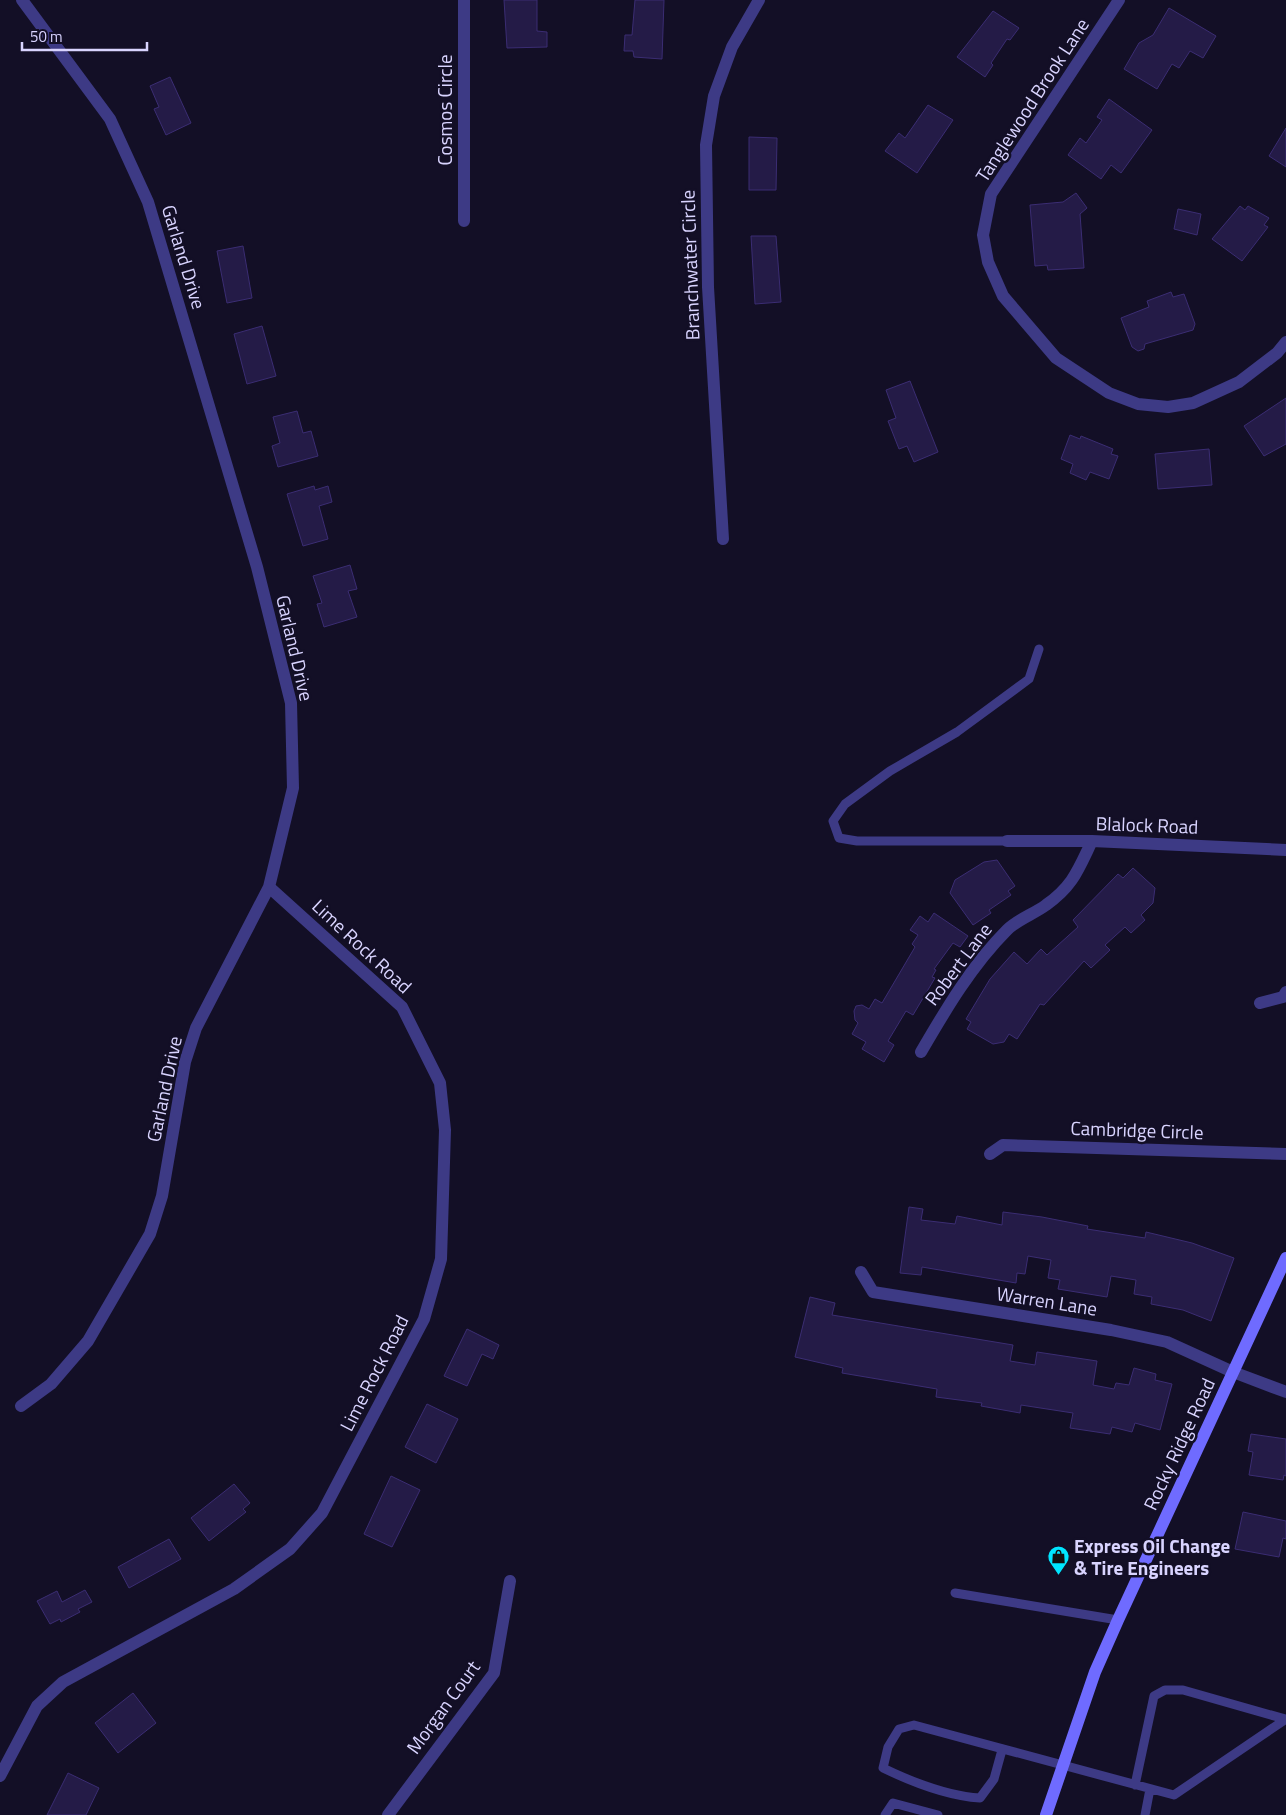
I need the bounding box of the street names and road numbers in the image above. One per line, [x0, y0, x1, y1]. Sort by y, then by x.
street label: Tanglewood Brook Lane [968, 12, 1096, 187]
street label: Cosmos Circle [430, 54, 459, 166]
street label: Branchwater Circle [672, 189, 707, 341]
street label: Garland Drive [155, 201, 214, 313]
street label: Garland Drive [269, 592, 322, 704]
street label: Blalock Road [1095, 808, 1199, 841]
street label: Lime Rock Road [306, 892, 419, 1000]
street label: Robert Lane [917, 916, 998, 1011]
street label: Garland Drive [138, 1033, 189, 1145]
street label: Cambridge Circle [1070, 1113, 1204, 1146]
street label: Warren Lane [995, 1278, 1099, 1323]
street label: Lime Rock Road [332, 1310, 415, 1436]
street label: Rocky Ridge Road [1135, 1373, 1222, 1515]
street label: Morgan Court [399, 1654, 487, 1760]

